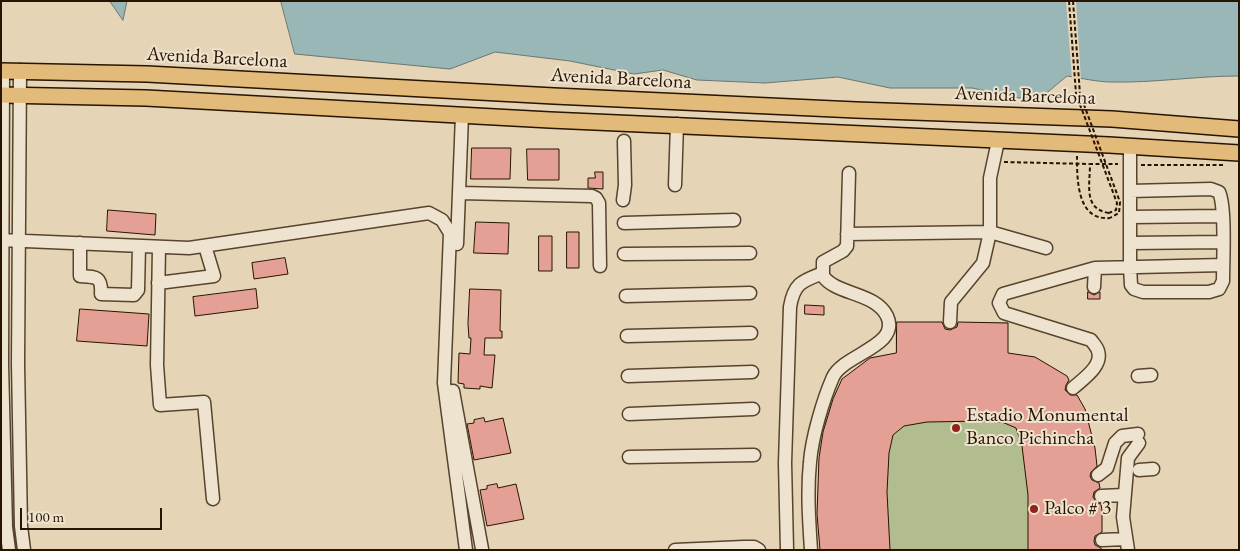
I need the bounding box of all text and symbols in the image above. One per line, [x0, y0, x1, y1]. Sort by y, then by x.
street label: Avenida Barcelona [146, 42, 288, 74]
street label: Avenida Barcelona [550, 63, 692, 95]
street label: Avenida Barcelona [954, 82, 1096, 110]
place label: Estadio Monumental Banco Pichincha [966, 404, 1129, 451]
marker: Estadio Monumental Banco Pichincha [950, 422, 962, 434]
place label: Palco # 3 [1044, 497, 1111, 521]
scale bar [22, 498, 165, 530]
marker: Palco # 3 [1028, 503, 1040, 515]
text: 100 m [28, 507, 64, 526]

